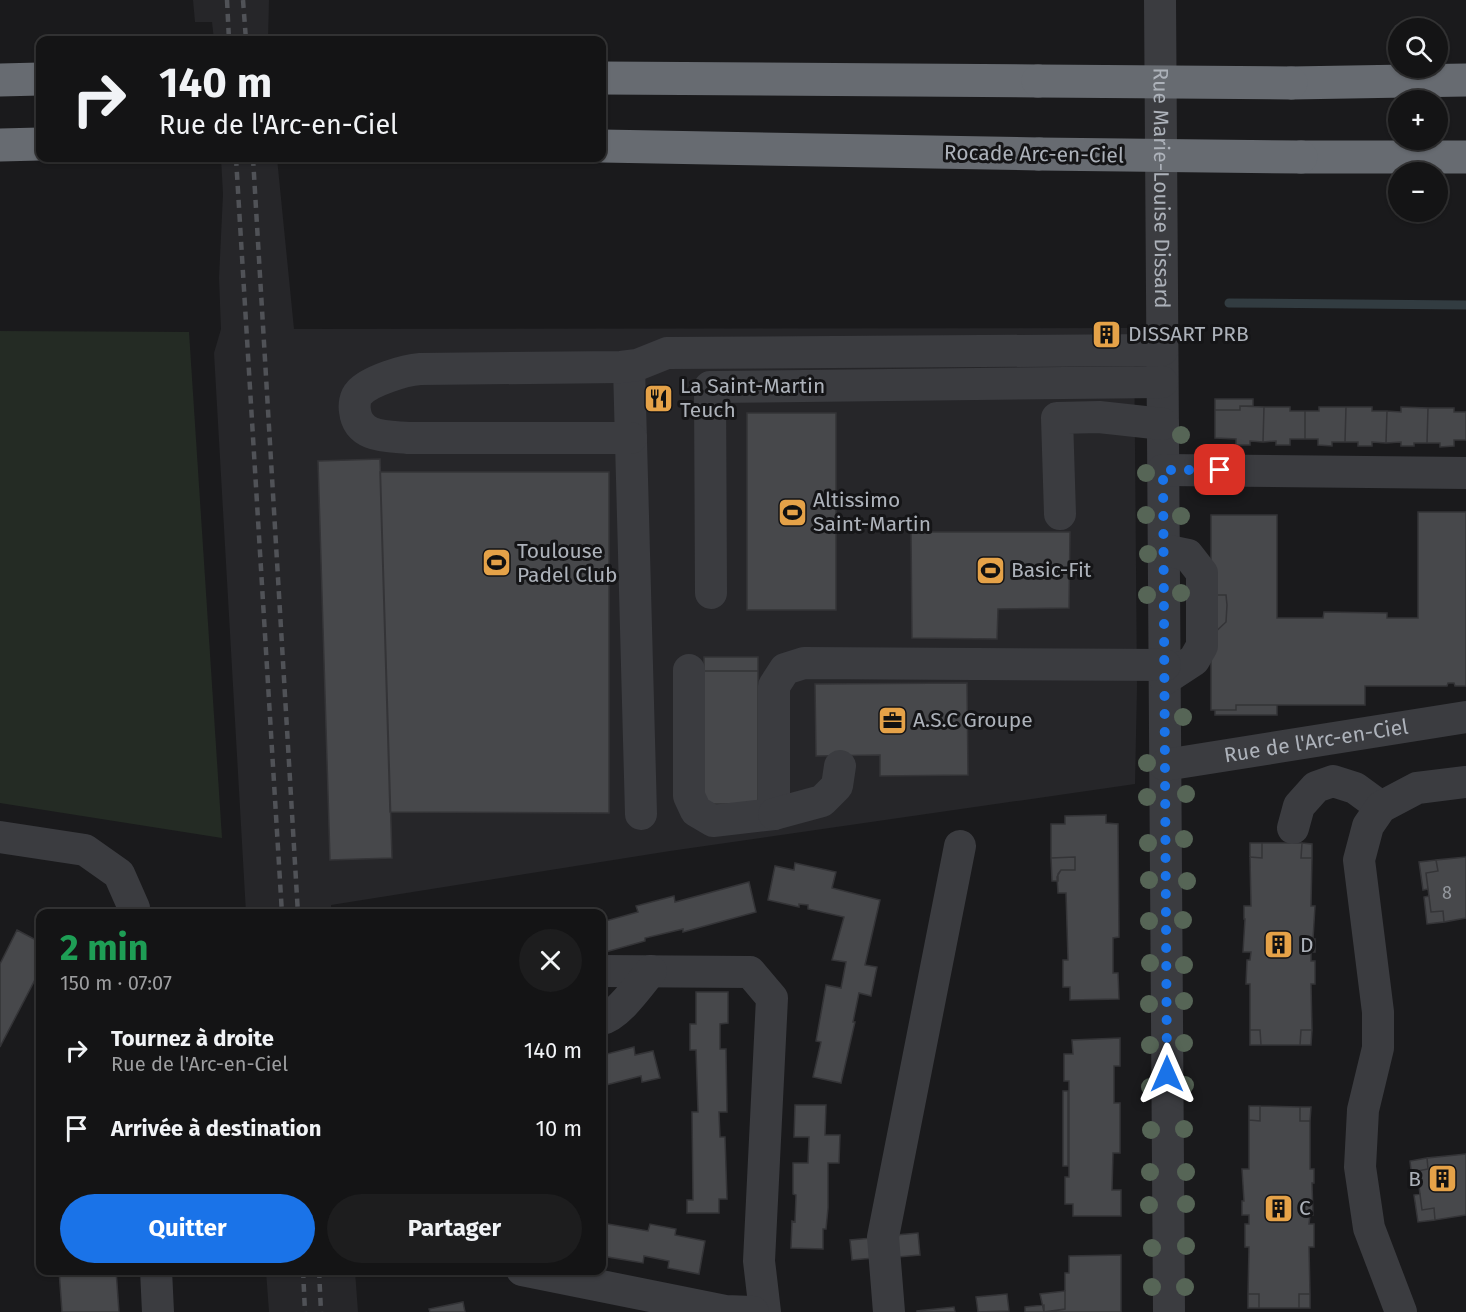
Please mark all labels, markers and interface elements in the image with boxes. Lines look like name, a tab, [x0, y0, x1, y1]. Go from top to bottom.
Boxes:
map controls	[1388, 18, 1448, 222]
button: search	[1388, 18, 1448, 78]
text: 140 m	[159, 58, 272, 108]
icon: right	[60, 60, 138, 138]
street label: Rue Marie-Louise Dissard	[1147, 67, 1175, 309]
button: +	[1388, 90, 1448, 150]
text: Rue de l'Arc-en-Ciel	[159, 109, 398, 141]
street label: Rocade Arc-en-Ciel	[944, 139, 1124, 169]
button: −	[1388, 162, 1448, 222]
building icon: DISSART PRB	[1091, 318, 1123, 350]
place label: DISSART PRB	[1128, 321, 1249, 347]
place label: La Saint-Martin Teuch	[680, 373, 825, 423]
restaurant icon: La Saint-Martin Teuch	[643, 382, 675, 414]
pin	[1194, 444, 1245, 495]
icon: arrive	[1203, 453, 1236, 486]
place label: Altissimo Saint-Martin	[813, 487, 931, 537]
sports icon: Altissimo Saint-Martin	[776, 496, 808, 528]
place label: Toulouse Padel Club	[517, 538, 618, 588]
sports icon: Toulouse Padel Club	[480, 547, 512, 579]
sports icon: Basic-Fit	[974, 554, 1006, 586]
place label: Basic-Fit	[1011, 557, 1092, 583]
office icon: A.S.C Groupe	[876, 704, 908, 736]
place label: A.S.C Groupe	[913, 707, 1033, 733]
street label: Rue de l'Arc-en-Ciel	[1222, 713, 1410, 768]
house number: 8	[1442, 882, 1452, 904]
text: 2 min	[60, 926, 149, 970]
button: close	[519, 929, 582, 992]
building icon: D	[1263, 929, 1295, 961]
place label: D	[1300, 932, 1314, 958]
text: 150 m · 07:07	[60, 971, 172, 995]
text: Tournez à droite	[111, 1025, 274, 1052]
icon: right	[60, 1034, 93, 1067]
text: 140 m	[524, 1037, 582, 1064]
position arrow	[1135, 1042, 1199, 1106]
text: Rue de l'Arc-en-Ciel	[111, 1052, 288, 1076]
icon: arrive	[60, 1112, 93, 1145]
text: Arrivée à destination	[111, 1115, 321, 1142]
text: 10 m	[536, 1115, 582, 1142]
building icon: B	[1426, 1163, 1458, 1195]
place label: B	[1408, 1166, 1421, 1192]
building icon: C	[1262, 1192, 1294, 1224]
button: Quitter	[60, 1194, 315, 1263]
button: Partager	[327, 1194, 582, 1263]
place label: C	[1299, 1195, 1311, 1221]

